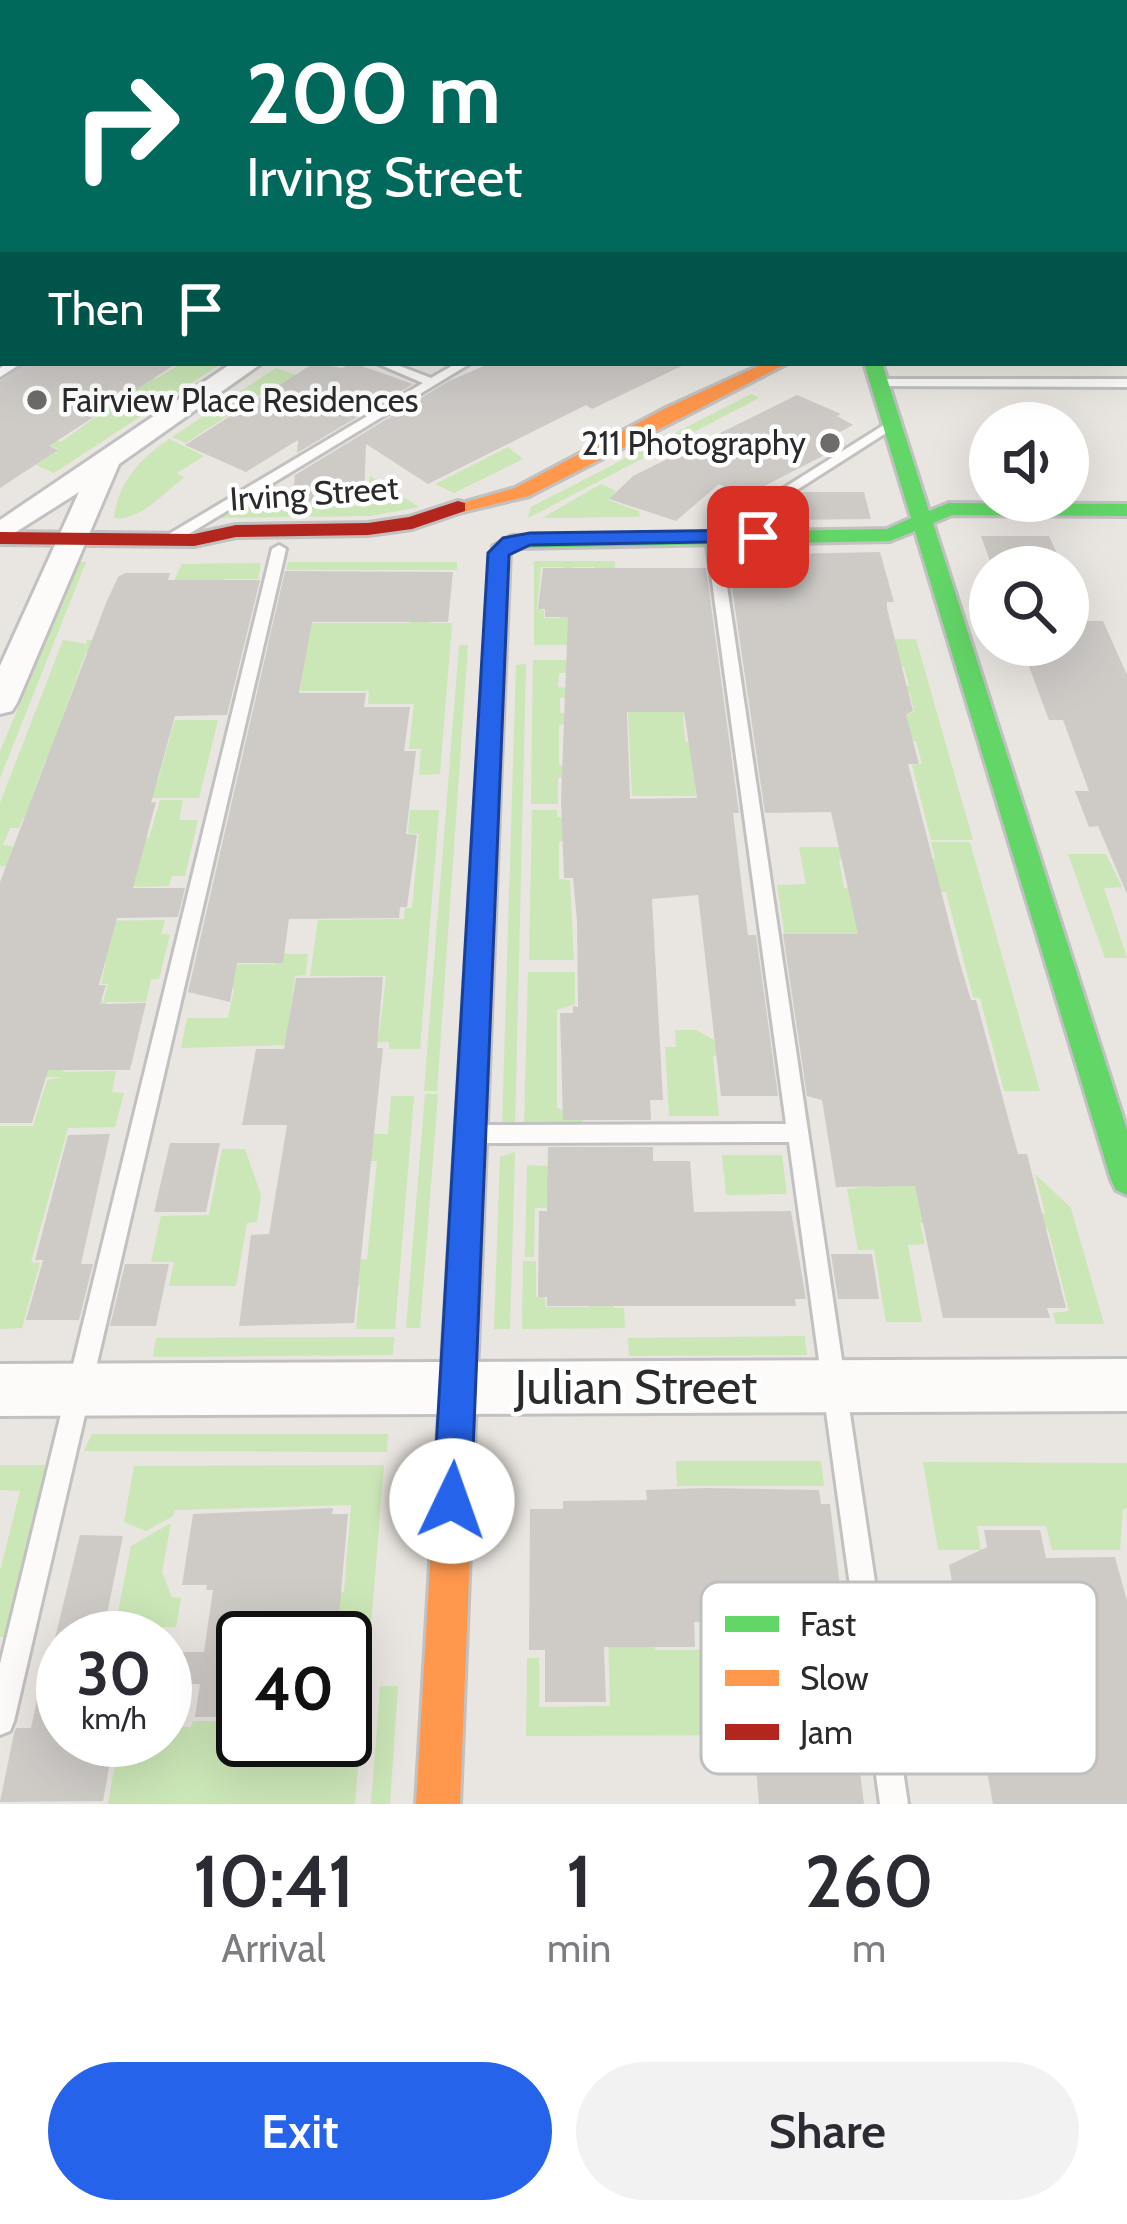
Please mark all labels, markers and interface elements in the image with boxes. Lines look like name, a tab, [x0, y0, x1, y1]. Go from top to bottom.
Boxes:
text: 200 m	[246, 42, 501, 144]
icon: right	[48, 48, 204, 204]
text: Irving Street	[246, 144, 522, 210]
icon: arrive	[168, 276, 234, 342]
text: Then	[48, 282, 144, 336]
place label: Fairview Place Residences	[61, 380, 418, 420]
marker: Fairview Place Residences	[24, 387, 50, 413]
map controls	[969, 402, 1089, 666]
button: sound	[969, 402, 1089, 522]
place label: 211 Photography	[581, 423, 806, 463]
marker: 211 Photography	[817, 430, 843, 456]
street label: Irving Street	[228, 467, 400, 519]
pin	[707, 486, 809, 588]
icon: arrive	[725, 504, 791, 570]
button: search	[969, 546, 1089, 666]
street label: Julian Street	[514, 1358, 757, 1416]
position arrow	[389, 1438, 515, 1564]
legend	[701, 1582, 1097, 1774]
text: Fast	[800, 1604, 856, 1644]
speed limit sign: 40	[216, 1611, 372, 1767]
text: 30	[77, 1637, 151, 1710]
text: Slow	[800, 1658, 869, 1698]
text: km/h	[81, 1700, 147, 1737]
text: Jam	[799, 1712, 853, 1752]
text: 10:41	[193, 1838, 354, 1925]
text: 1	[566, 1838, 592, 1925]
text: 260	[805, 1838, 934, 1925]
text: Arrival	[222, 1924, 325, 1972]
text: min	[547, 1924, 611, 1972]
text: m	[852, 1924, 886, 1972]
button: Exit	[48, 2062, 552, 2200]
button: Share	[576, 2062, 1079, 2200]

